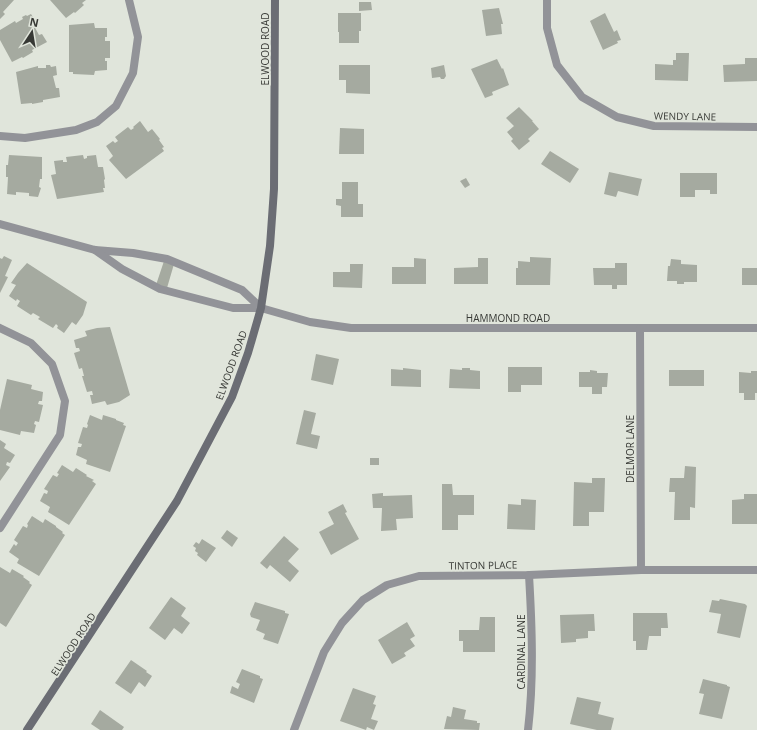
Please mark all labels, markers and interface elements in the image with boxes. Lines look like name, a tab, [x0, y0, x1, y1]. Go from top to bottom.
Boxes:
north arrow	[12, 12, 52, 52]
text: N	[28, 13, 40, 30]
street label: ELWOOD ROAD	[258, 13, 272, 85]
street label: WENDY LANE	[654, 108, 716, 124]
street label: HAMMOND ROAD	[466, 311, 550, 325]
street label: ELWOOD ROAD	[212, 328, 250, 402]
street label: DELMOR LANE	[623, 415, 637, 483]
street label: TINTON PLACE	[449, 557, 517, 573]
street label: ELWOOD ROAD	[47, 610, 99, 678]
street label: CARDINAL LANE	[514, 614, 528, 690]

